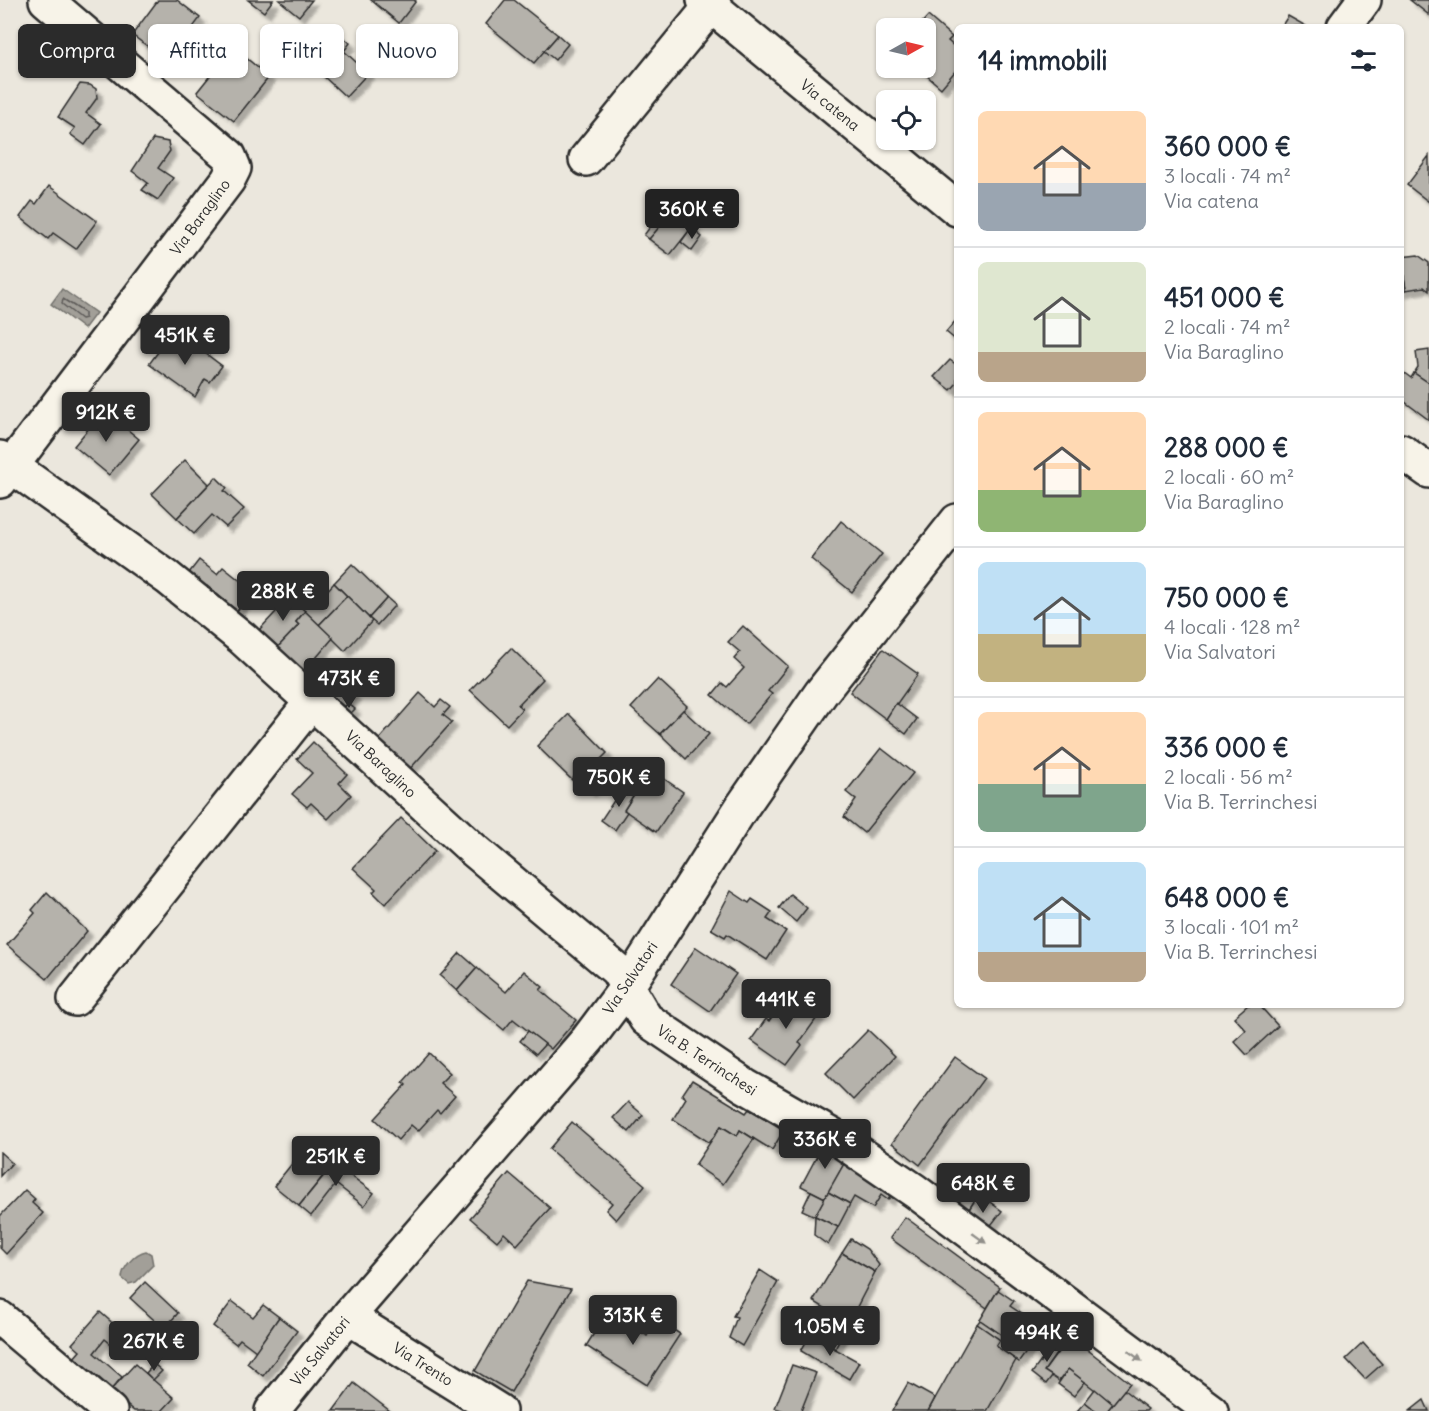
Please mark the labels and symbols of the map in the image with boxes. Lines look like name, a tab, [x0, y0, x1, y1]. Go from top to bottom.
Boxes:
north arrow	[876, 18, 936, 78]
street label: Via catena	[796, 75, 864, 135]
street label: Via Baraglino	[166, 175, 234, 259]
pin: 360K €	[643, 189, 741, 240]
pin: 451K €	[136, 315, 234, 366]
pin: 912K €	[57, 392, 155, 443]
pin: 288K €	[234, 571, 332, 622]
pin: 473K €	[300, 658, 398, 709]
street label: Via Baraglino	[342, 726, 420, 802]
pin: 750K €	[570, 757, 668, 808]
street label: Via Salvatori	[599, 938, 661, 1018]
pin: 441K €	[737, 979, 835, 1030]
street label: Via B. Terrinchesi	[654, 1021, 760, 1099]
pin: 336K €	[776, 1119, 874, 1170]
pin: 251K €	[287, 1136, 385, 1187]
pin: 648K €	[934, 1163, 1032, 1214]
one-way arrow	[972, 1232, 987, 1244]
pin: 313K €	[584, 1295, 682, 1346]
pin: 1.05M €	[775, 1306, 885, 1357]
street label: Via Salvatori	[286, 1312, 354, 1390]
pin: 494K €	[998, 1312, 1096, 1363]
pin: 267K €	[105, 1321, 203, 1372]
street label: Via Trento	[389, 1338, 457, 1390]
one-way arrow	[1128, 1349, 1143, 1361]

